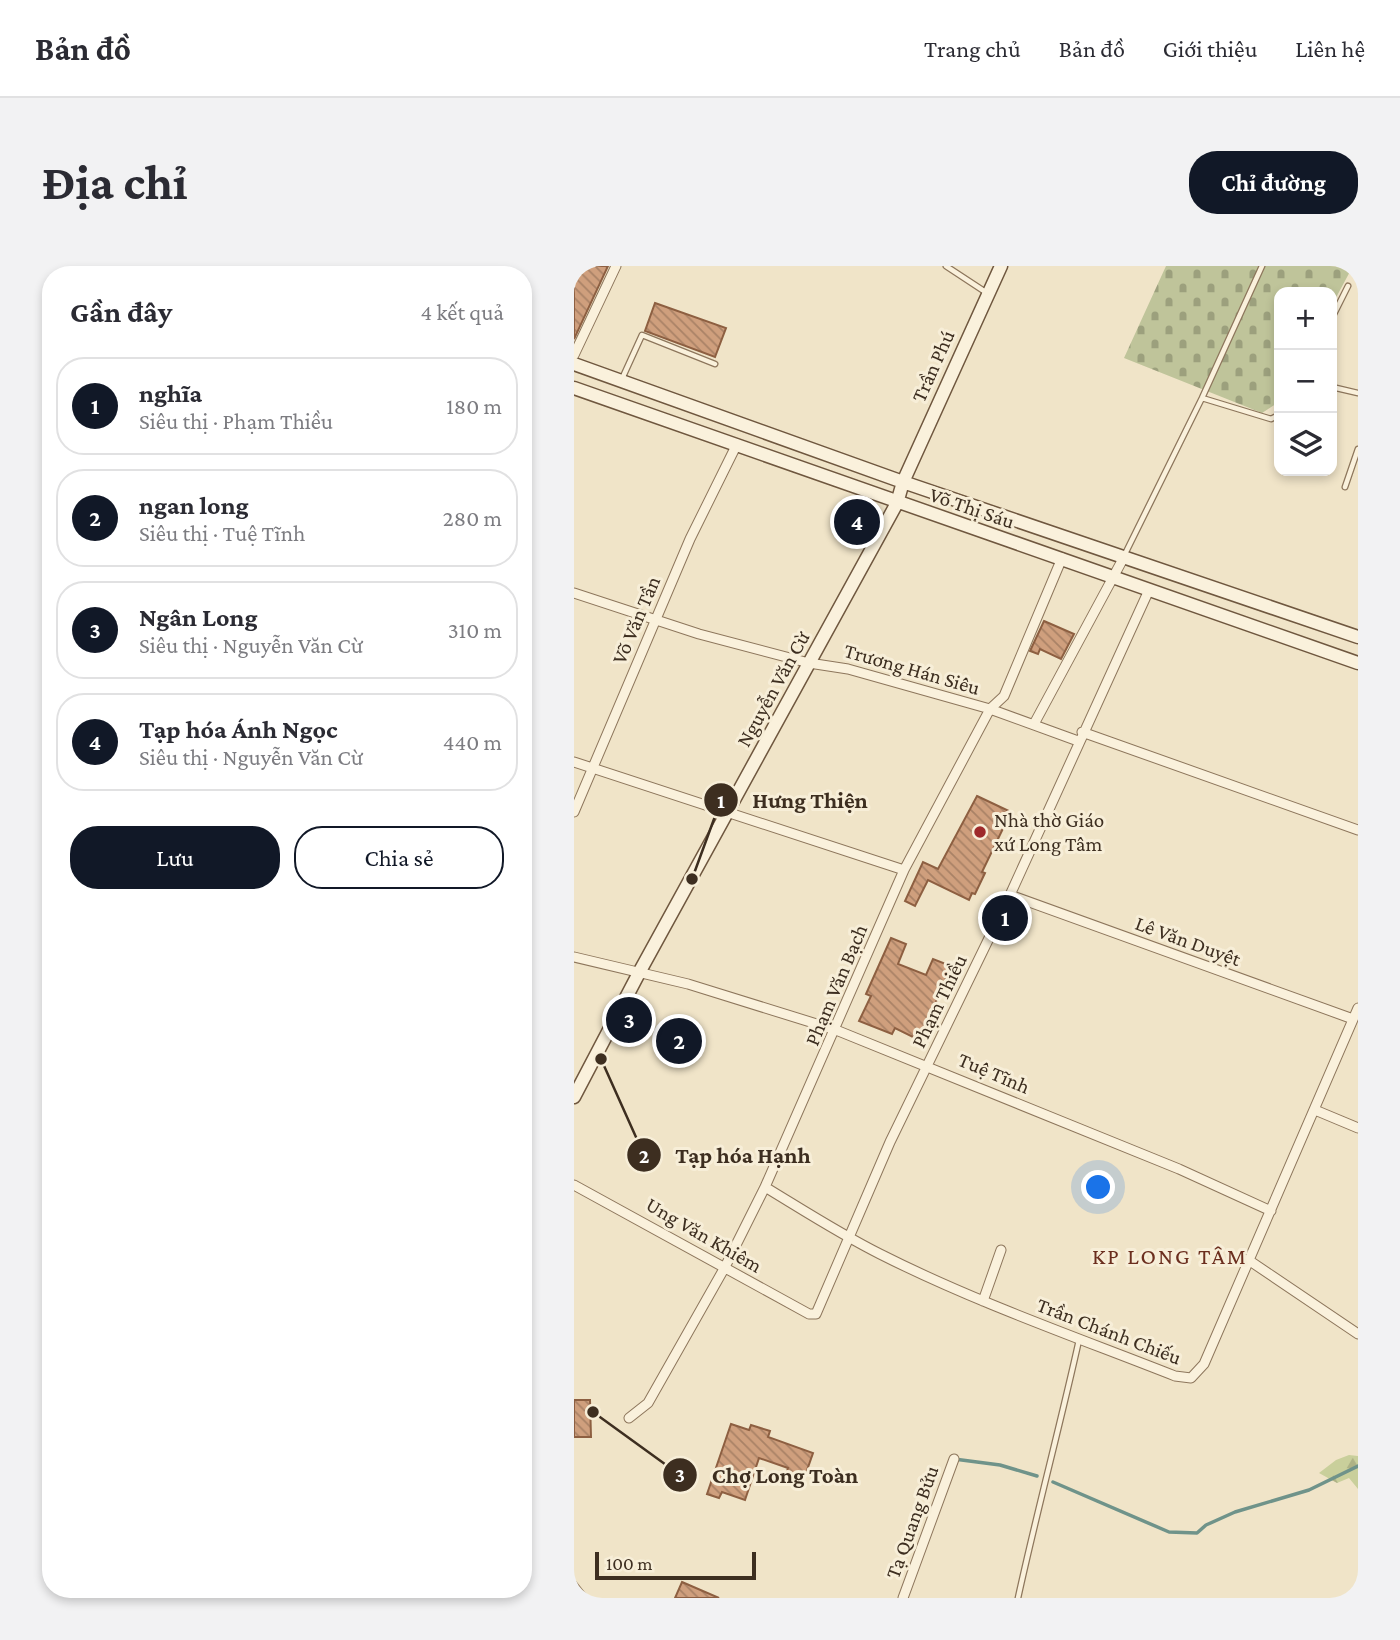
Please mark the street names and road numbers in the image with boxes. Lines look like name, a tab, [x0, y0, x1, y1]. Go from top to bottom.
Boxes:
street label: Trần Phú	[907, 326, 959, 406]
street label: Võ Thị Sáu	[926, 482, 1018, 534]
street label: Võ Văn Tần	[607, 572, 665, 668]
street label: Nguyễn Văn Cừ	[731, 626, 815, 751]
street label: Trương Hán Siêu	[841, 638, 983, 700]
street label: Lê Văn Duyệt	[1132, 911, 1245, 972]
street label: Phạm Văn Bạch	[800, 921, 872, 1049]
street label: Phạm Thiều	[906, 950, 972, 1052]
street label: Tuệ Tĩnh	[955, 1047, 1033, 1099]
street label: Ung Văn Khiêm	[642, 1192, 766, 1278]
street label: Trần Chánh Chiếu	[1033, 1292, 1185, 1370]
street label: Tạ Quang Bửu	[880, 1462, 944, 1582]

